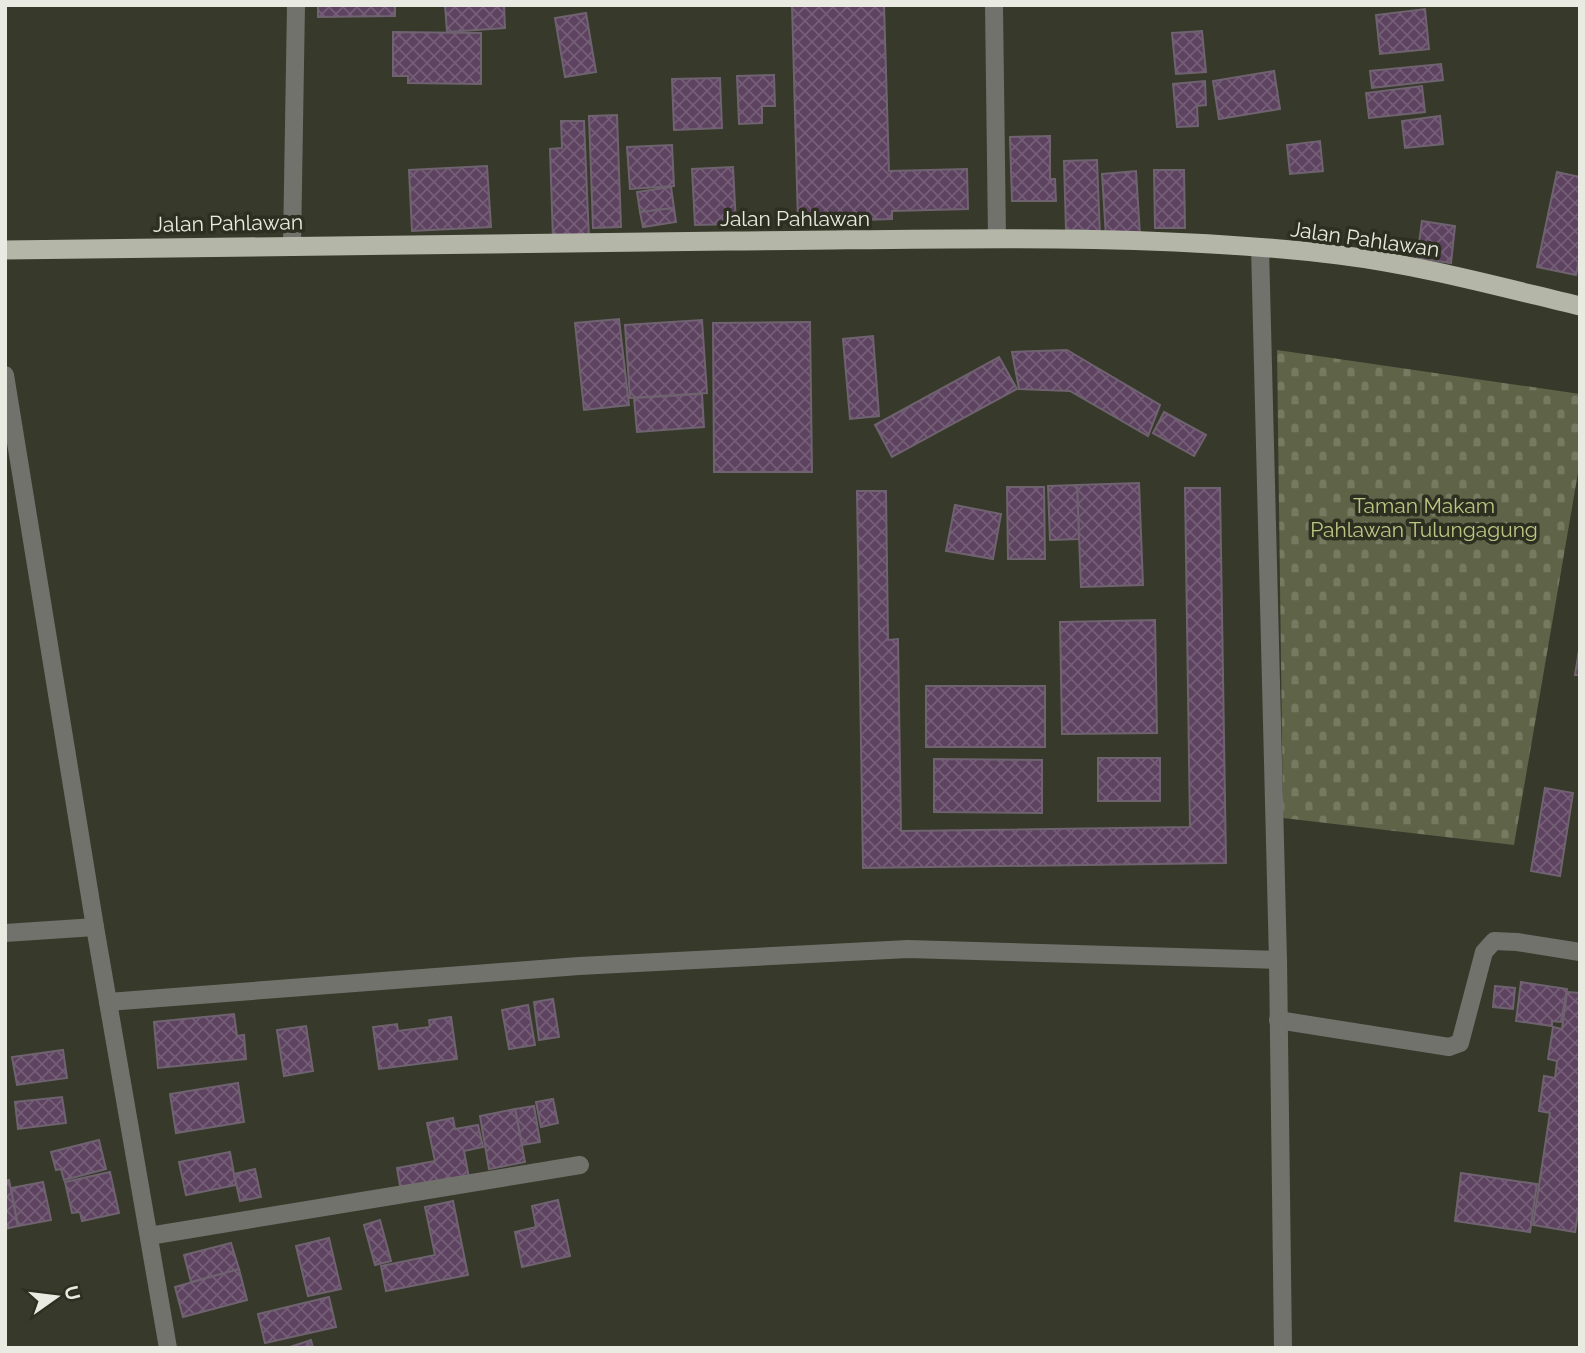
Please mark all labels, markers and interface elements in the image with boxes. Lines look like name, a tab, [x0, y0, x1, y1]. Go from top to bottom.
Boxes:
street label: Jalan Pahlawan	[720, 206, 870, 231]
street label: Jalan Pahlawan	[153, 209, 303, 237]
street label: Jalan Pahlawan	[1289, 216, 1441, 262]
park label: Taman Makam Pahlawan Tulungagung	[1310, 493, 1538, 542]
north arrow	[21, 1262, 91, 1332]
text: U	[60, 1283, 85, 1302]

